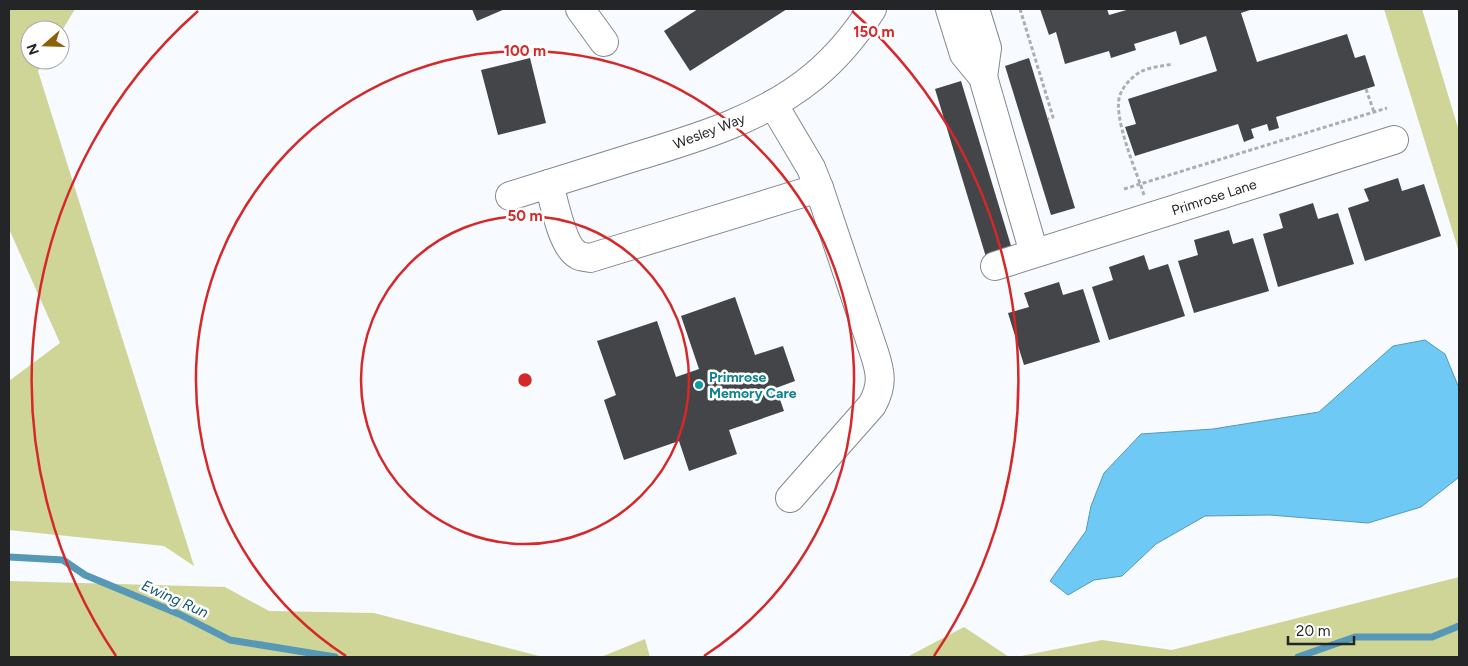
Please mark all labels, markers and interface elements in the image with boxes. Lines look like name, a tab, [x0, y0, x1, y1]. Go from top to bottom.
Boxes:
north arrow	[20, 20, 70, 70]
text: 150 m	[853, 23, 895, 41]
text: N	[23, 41, 43, 57]
text: 100 m	[504, 42, 546, 60]
street label: Wesley Way	[671, 110, 748, 153]
street label: Primrose Lane	[1170, 176, 1259, 219]
text: 50 m	[507, 207, 543, 225]
place label: Primrose Memory Care	[709, 369, 797, 402]
centre of rings	[516, 371, 534, 389]
marker: Primrose Memory Care	[693, 379, 705, 391]
water label: Ewing Run	[139, 576, 211, 622]
scale bar	[1288, 614, 1354, 646]
text: 20 m	[1296, 622, 1330, 640]

